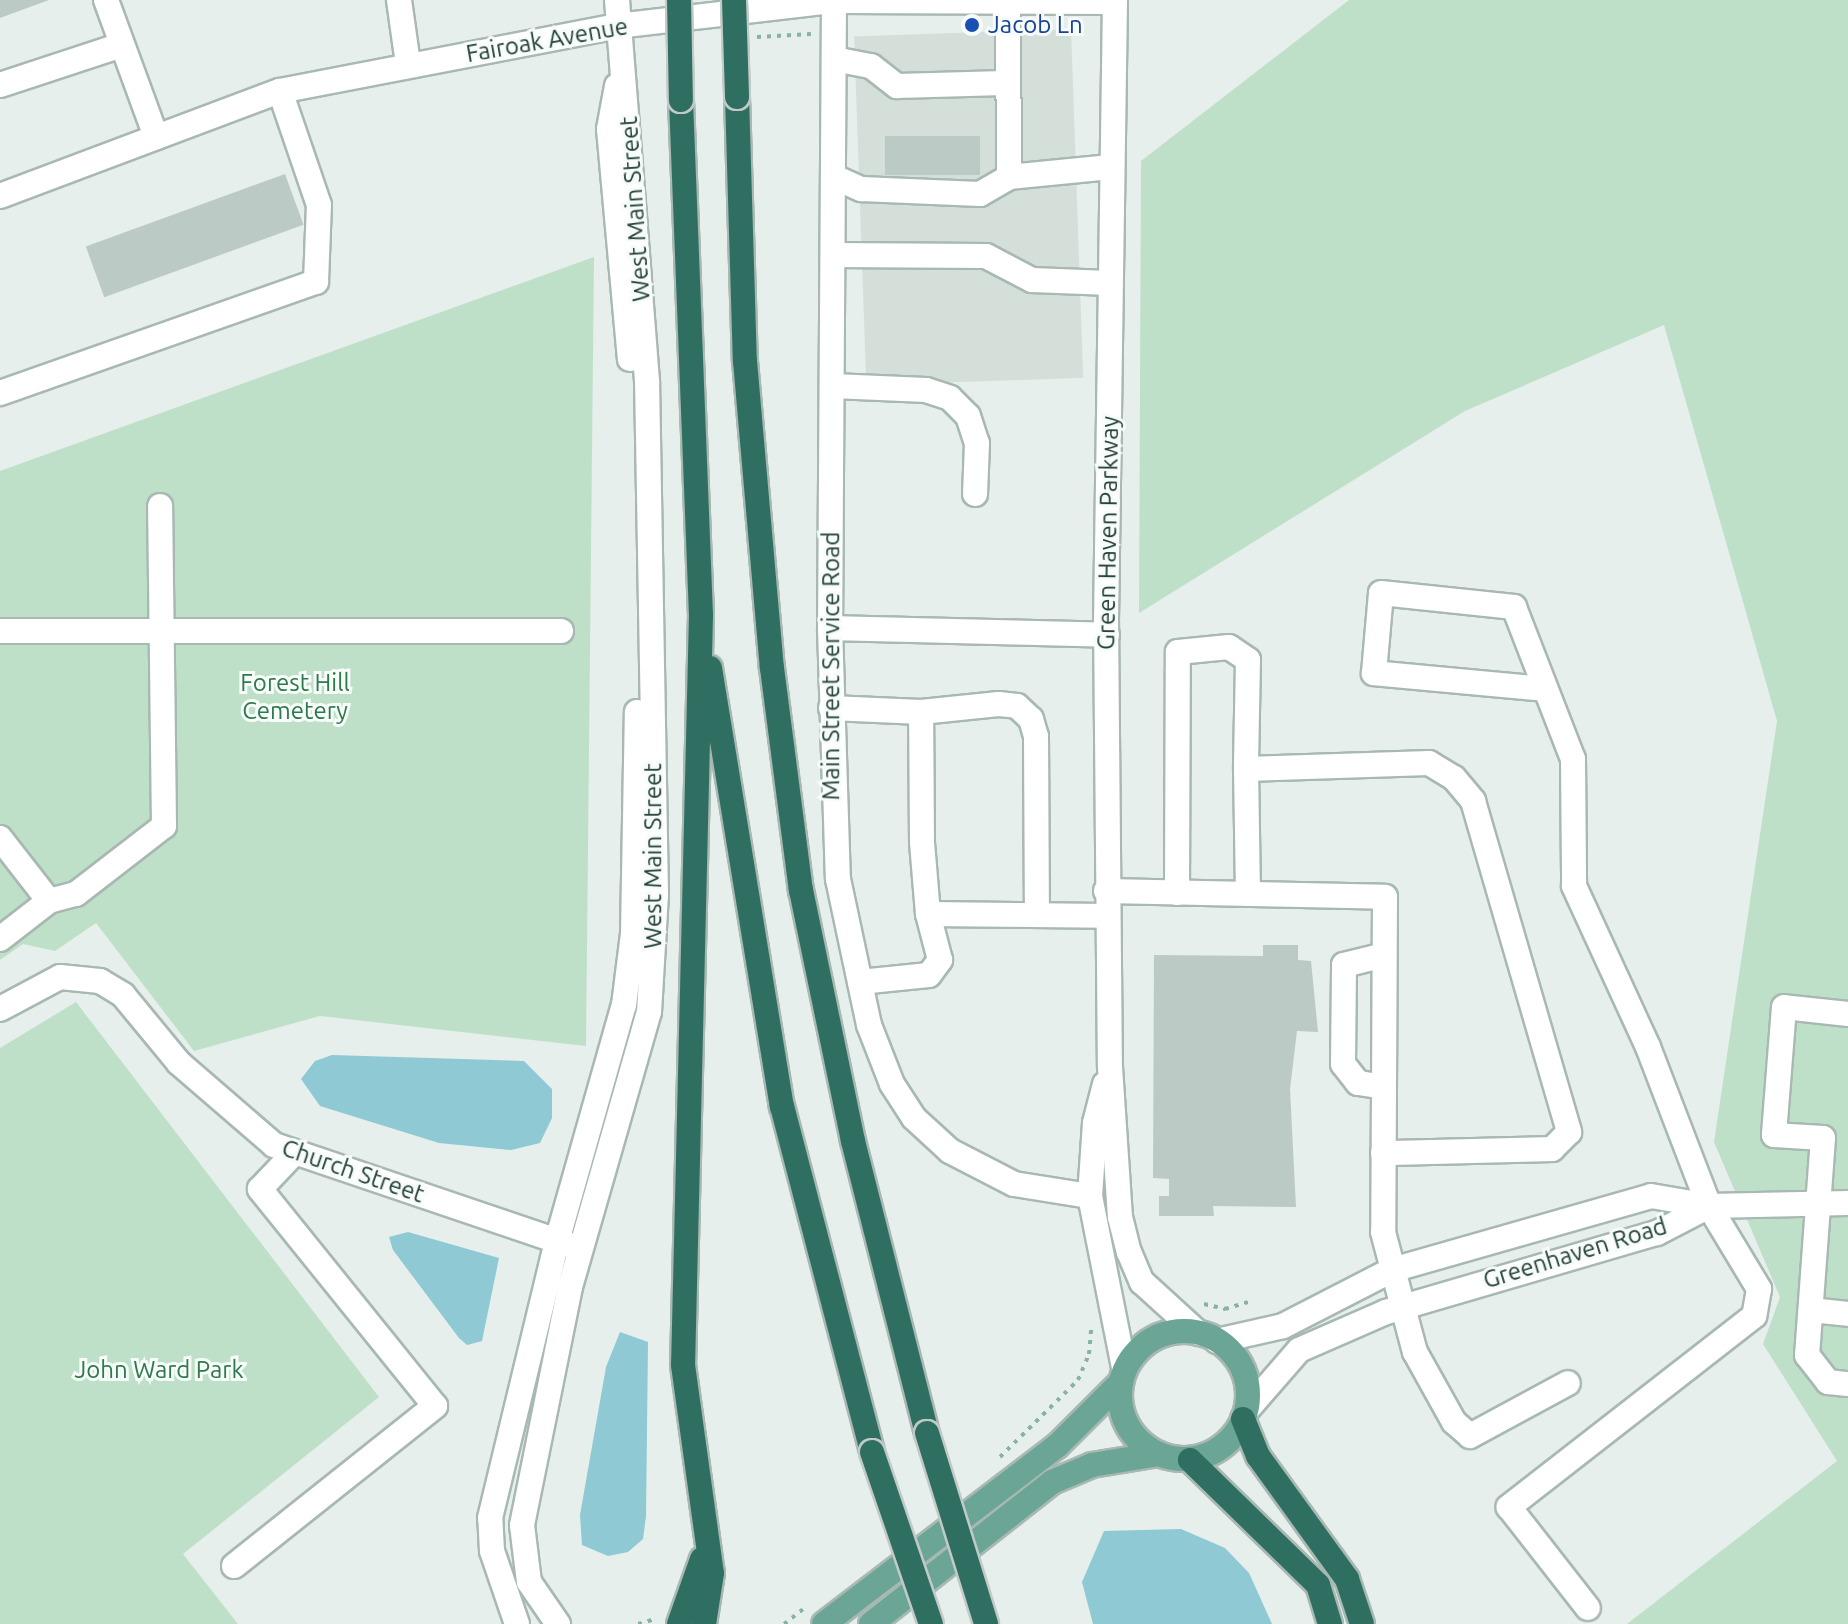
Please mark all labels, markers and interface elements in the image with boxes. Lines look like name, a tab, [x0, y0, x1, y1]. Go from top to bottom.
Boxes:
place label: Jacob Ln	[988, 11, 1083, 39]
street label: Fairoak Avenue	[464, 12, 630, 68]
marker: Jacob Ln	[963, 16, 981, 34]
street label: West Main Street	[614, 115, 656, 303]
street label: Green Haven Parkway	[1092, 416, 1124, 650]
street label: Main Street Service Road	[817, 532, 845, 800]
park label: Forest Hill Cemetery	[240, 669, 350, 725]
street label: West Main Street	[639, 763, 667, 949]
street label: Church Street	[278, 1133, 428, 1209]
street label: Greenhaven Road	[1480, 1211, 1670, 1295]
park label: John Ward Park	[74, 1356, 244, 1384]

